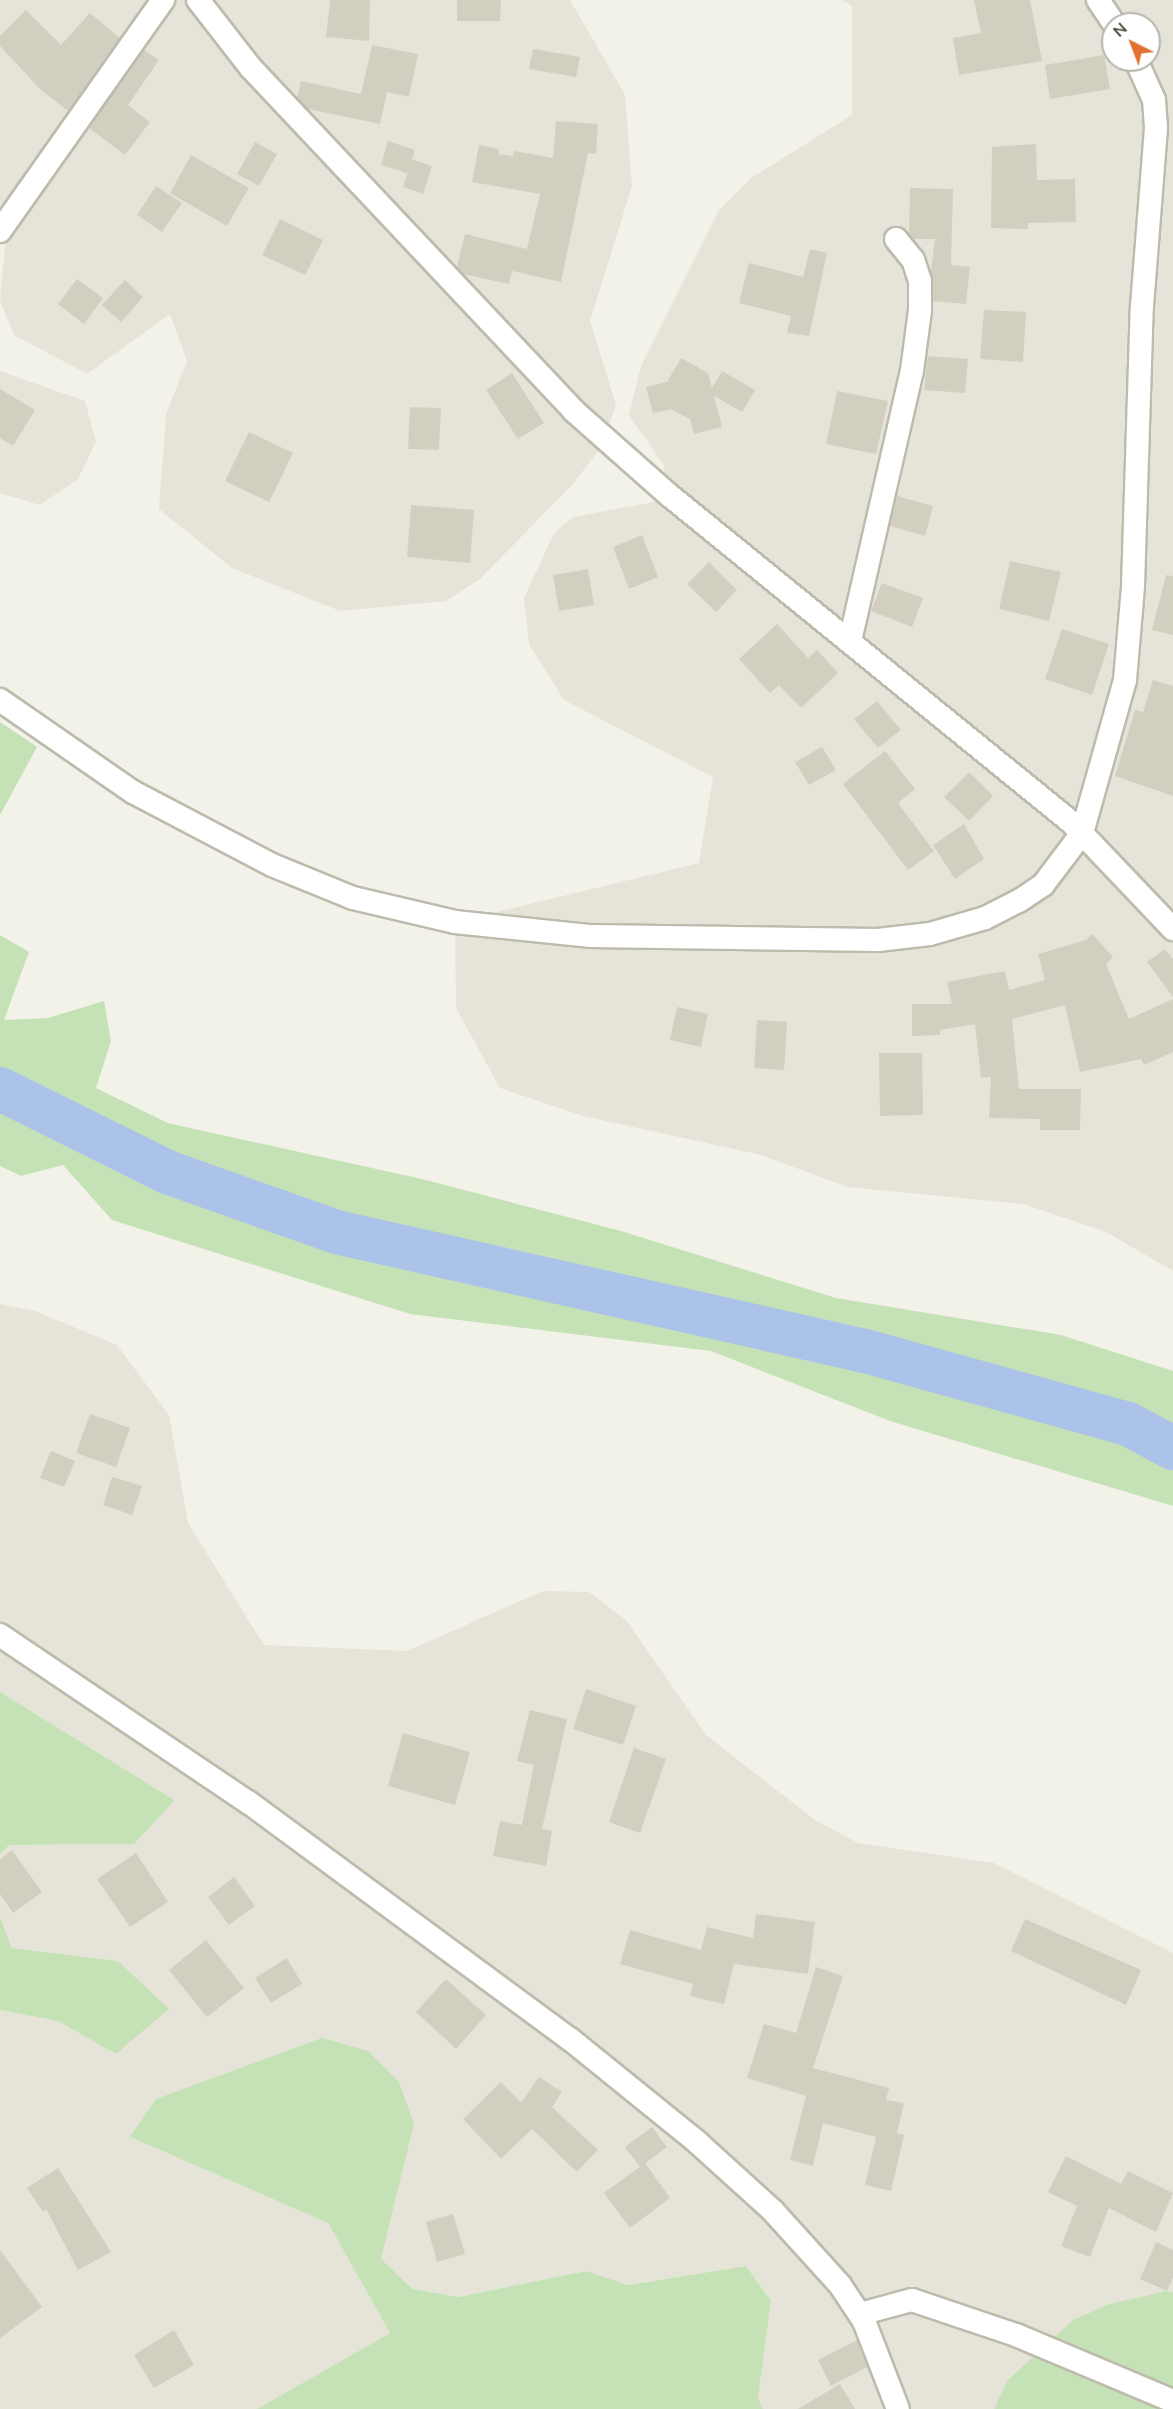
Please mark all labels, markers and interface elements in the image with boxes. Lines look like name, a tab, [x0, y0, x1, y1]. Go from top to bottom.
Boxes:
north arrow	[1101, 12, 1161, 72]
text: N	[1108, 18, 1132, 42]

